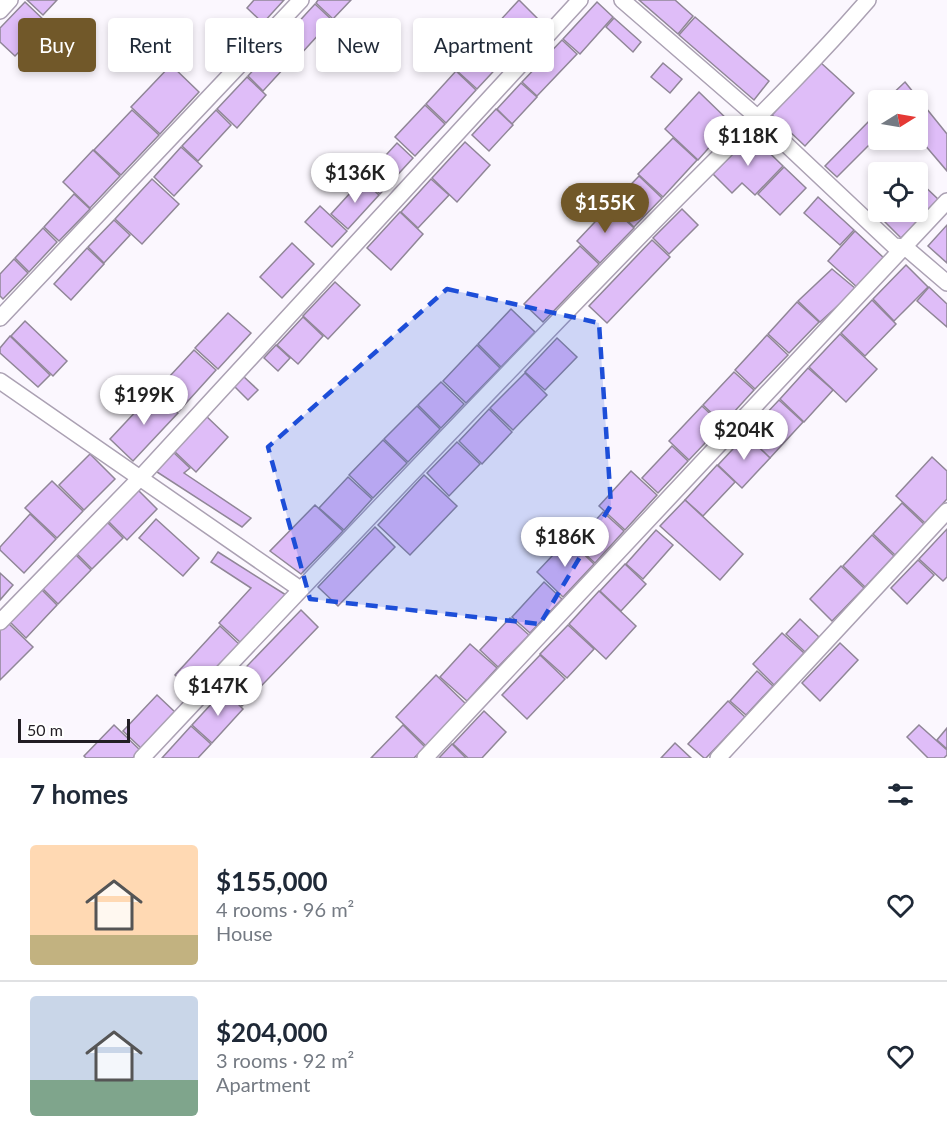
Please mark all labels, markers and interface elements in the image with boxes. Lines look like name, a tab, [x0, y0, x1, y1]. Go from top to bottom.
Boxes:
chip: Buy	[18, 18, 96, 72]
chip: Rent	[108, 18, 193, 72]
chip: Filters	[205, 18, 304, 72]
chip: New	[316, 18, 401, 72]
chip: Apartment	[413, 18, 554, 72]
north arrow	[868, 90, 928, 150]
map controls	[868, 90, 928, 222]
pin: $118K	[706, 116, 790, 167]
text: $118K	[718, 123, 778, 147]
pin: $136K	[313, 153, 397, 204]
text: $136K	[325, 160, 385, 184]
button: locate	[868, 162, 928, 222]
pin: $155K	[563, 183, 647, 234]
text: $155K	[575, 190, 635, 214]
pin: $199K	[102, 375, 186, 426]
text: $199K	[114, 382, 174, 406]
pin: $204K	[702, 410, 786, 461]
text: $204K	[714, 417, 774, 441]
pin: $186K	[523, 517, 607, 568]
text: $186K	[535, 524, 595, 548]
pin: $147K	[176, 666, 260, 717]
text: $147K	[188, 673, 248, 697]
scale bar	[18, 716, 130, 744]
text: 50 m	[27, 720, 63, 739]
text: 7 homes	[30, 778, 128, 810]
icon: filters	[884, 778, 917, 811]
text: $155,000	[216, 865, 328, 897]
icon: home	[78, 869, 150, 941]
icon: heart	[884, 889, 917, 922]
text: 4 rooms · 96 m²	[216, 897, 354, 921]
text: House	[216, 921, 273, 945]
text: $204,000	[216, 1016, 328, 1048]
icon: home	[78, 1020, 150, 1092]
icon: heart	[884, 1040, 917, 1073]
text: 3 rooms · 92 m²	[216, 1048, 354, 1072]
text: Apartment	[216, 1072, 310, 1096]

